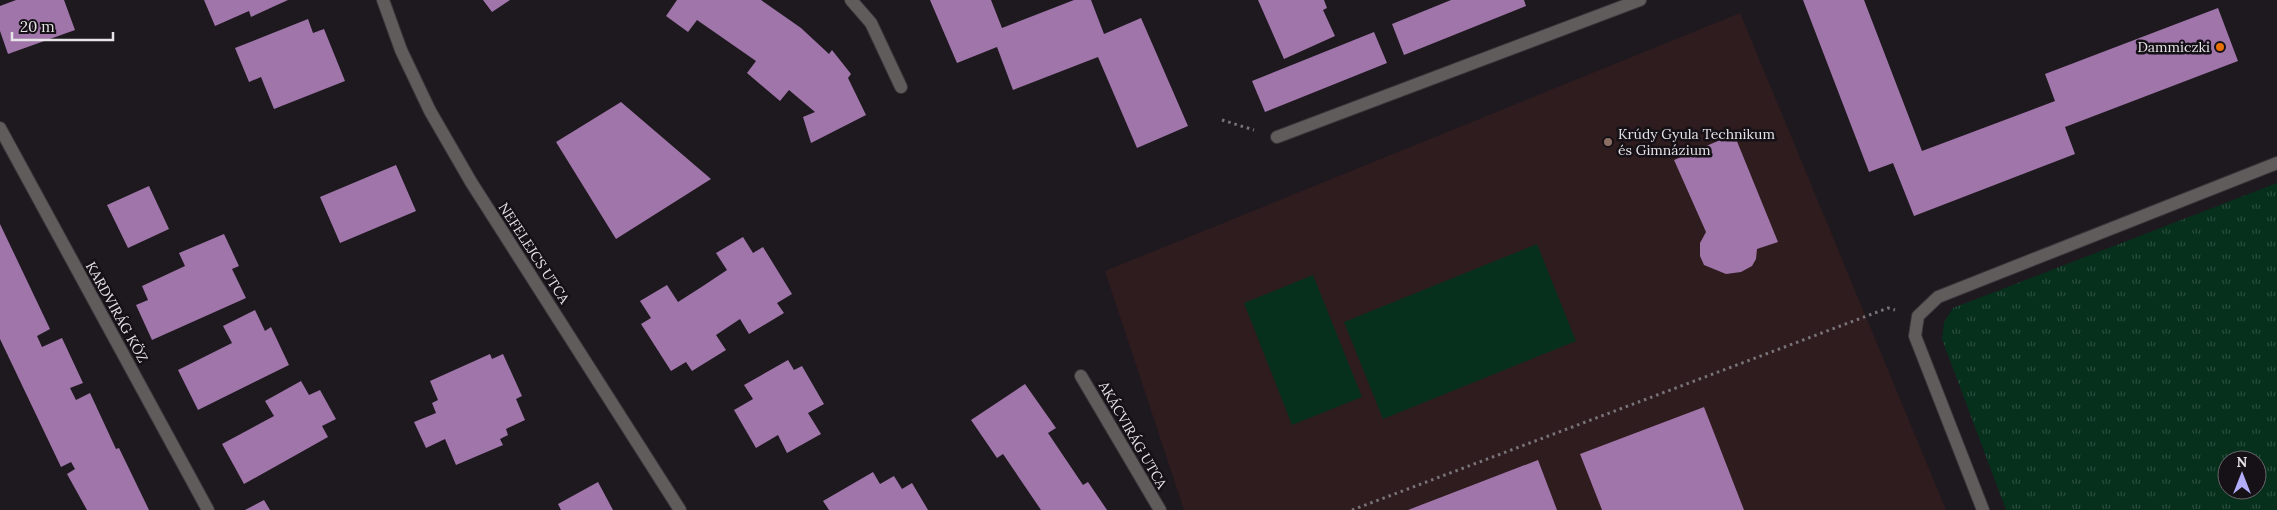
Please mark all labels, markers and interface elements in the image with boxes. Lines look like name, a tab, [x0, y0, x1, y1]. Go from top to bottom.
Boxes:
scale bar	[12, 10, 114, 42]
text: 20 m	[20, 17, 55, 36]
place label: Dammiczki	[2137, 38, 2210, 56]
marker: Dammiczki	[2214, 41, 2226, 53]
place label: Krúdy Gyula Technikum és Gimnázium	[1618, 125, 1775, 159]
marker: Krúdy Gyula Technikum és Gimnázium	[1602, 136, 1614, 148]
street label: NEFELEJCS UTCA	[495, 199, 574, 307]
street label: KARDVIRÁG KÖZ	[82, 258, 152, 366]
street label: AKÁCVIRÁG UTCA	[1094, 377, 1171, 492]
north arrow	[2217, 450, 2267, 500]
text: N	[2237, 453, 2248, 471]

